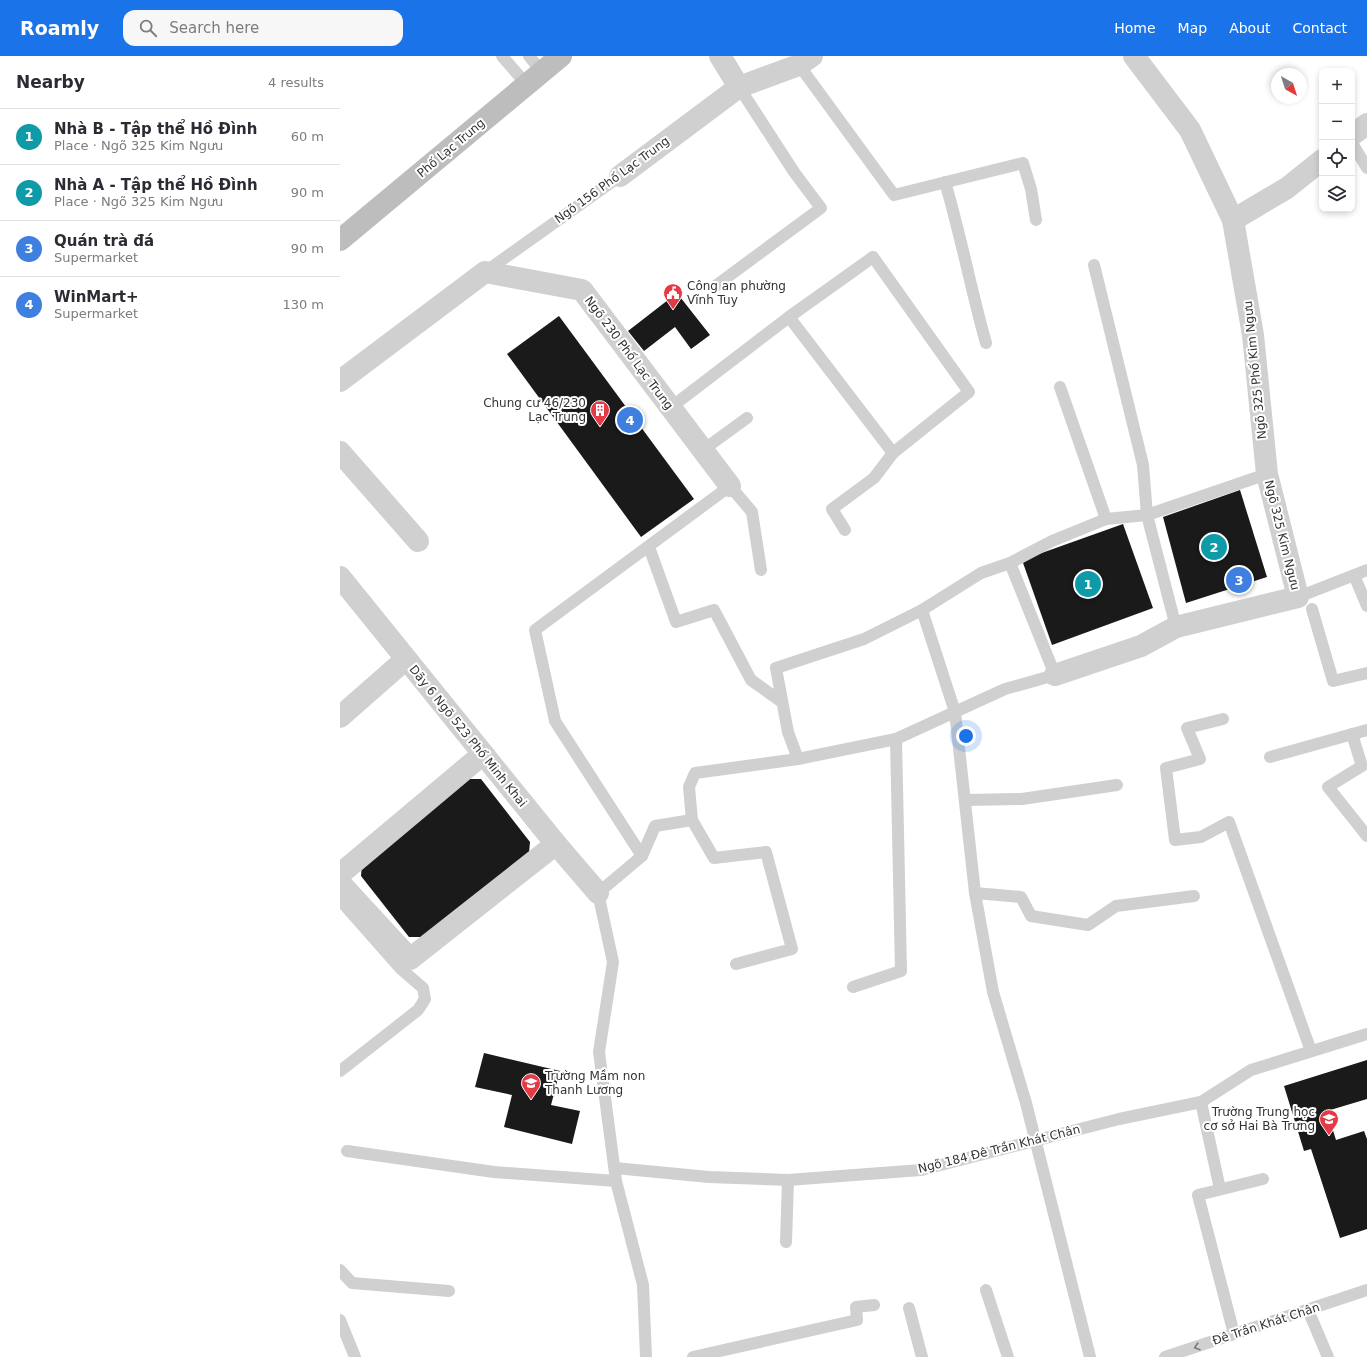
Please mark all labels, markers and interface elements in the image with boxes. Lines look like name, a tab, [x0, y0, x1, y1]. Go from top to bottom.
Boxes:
search box	[123, 10, 403, 46]
text: Roamly	[20, 17, 99, 39]
icon: search	[137, 17, 159, 39]
text: Search here	[169, 19, 259, 37]
text: Home	[1114, 20, 1156, 36]
text: Map	[1178, 20, 1207, 36]
text: About	[1229, 20, 1271, 36]
text: Contact	[1293, 20, 1347, 36]
north arrow	[1271, 68, 1307, 104]
map controls	[1319, 68, 1355, 212]
button: +	[1319, 68, 1355, 104]
text: Nearby	[16, 72, 85, 92]
text: 4 results	[268, 75, 324, 90]
button: −	[1319, 104, 1355, 140]
street label: Phố Lạc Trung	[414, 116, 488, 180]
text: Nhà B - Tập thể Hồ Đình	[54, 120, 257, 138]
text: 1	[24, 129, 34, 144]
text: 60 m	[291, 129, 324, 144]
street label: Ngõ 156 Phố Lạc Trung	[552, 134, 672, 226]
text: Place · Ngõ 325 Kim Ngưu	[54, 138, 223, 153]
button: locate	[1319, 140, 1355, 176]
text: Nhà A - Tập thể Hồ Đình	[54, 176, 258, 194]
button: layers	[1319, 176, 1355, 212]
text: 2	[24, 185, 34, 200]
text: 90 m	[291, 185, 324, 200]
text: Place · Ngõ 325 Kim Ngưu	[54, 194, 223, 209]
text: Quán trà đá	[54, 232, 154, 250]
text: 3	[24, 241, 34, 256]
text: 90 m	[291, 241, 324, 256]
text: Supermarket	[54, 250, 138, 265]
place label: Công an phường Vĩnh Tuy	[687, 279, 786, 307]
public building icon: Công an phường Vĩnh Tuy	[662, 282, 684, 310]
text: WinMart+	[54, 288, 139, 306]
street label: Ngõ 230 Phố Lạc Trung	[582, 294, 676, 412]
text: 4	[24, 297, 34, 312]
text: 130 m	[282, 297, 324, 312]
street label: Ngõ 325 Phố Kim Ngưu	[1241, 300, 1269, 440]
text: Supermarket	[54, 306, 138, 321]
place label: Chung cư 46/230 Lạc Trung	[483, 396, 586, 424]
building icon: Chung cư 46/230 Lạc Trung	[589, 399, 611, 427]
pin: 4	[617, 405, 643, 435]
street label: Ngõ 325 Kim Ngưu	[1262, 478, 1302, 592]
pin: 2	[1201, 532, 1227, 562]
pin: 3	[1226, 565, 1252, 595]
pin: 1	[1075, 569, 1101, 599]
street label: Dãy 6 Ngõ 523 Phố Minh Khai	[406, 662, 530, 810]
your location	[956, 726, 976, 746]
place label: Trường Mầm non Thanh Lương	[544, 1069, 645, 1097]
school or university icon: Trường Mầm non Thanh Lương	[520, 1072, 542, 1100]
place label: Trường Trung học cơ sở Hai Bà Trưng	[1204, 1105, 1315, 1133]
school or university icon: Trường Trung học cơ sở Hai Bà Trưng	[1318, 1108, 1340, 1136]
street label: Ngõ 184 Đê Trần Khát Chân	[917, 1122, 1081, 1176]
street label: Đê Trần Khát Chân	[1211, 1300, 1321, 1348]
one-way arrow	[1194, 1342, 1201, 1350]

